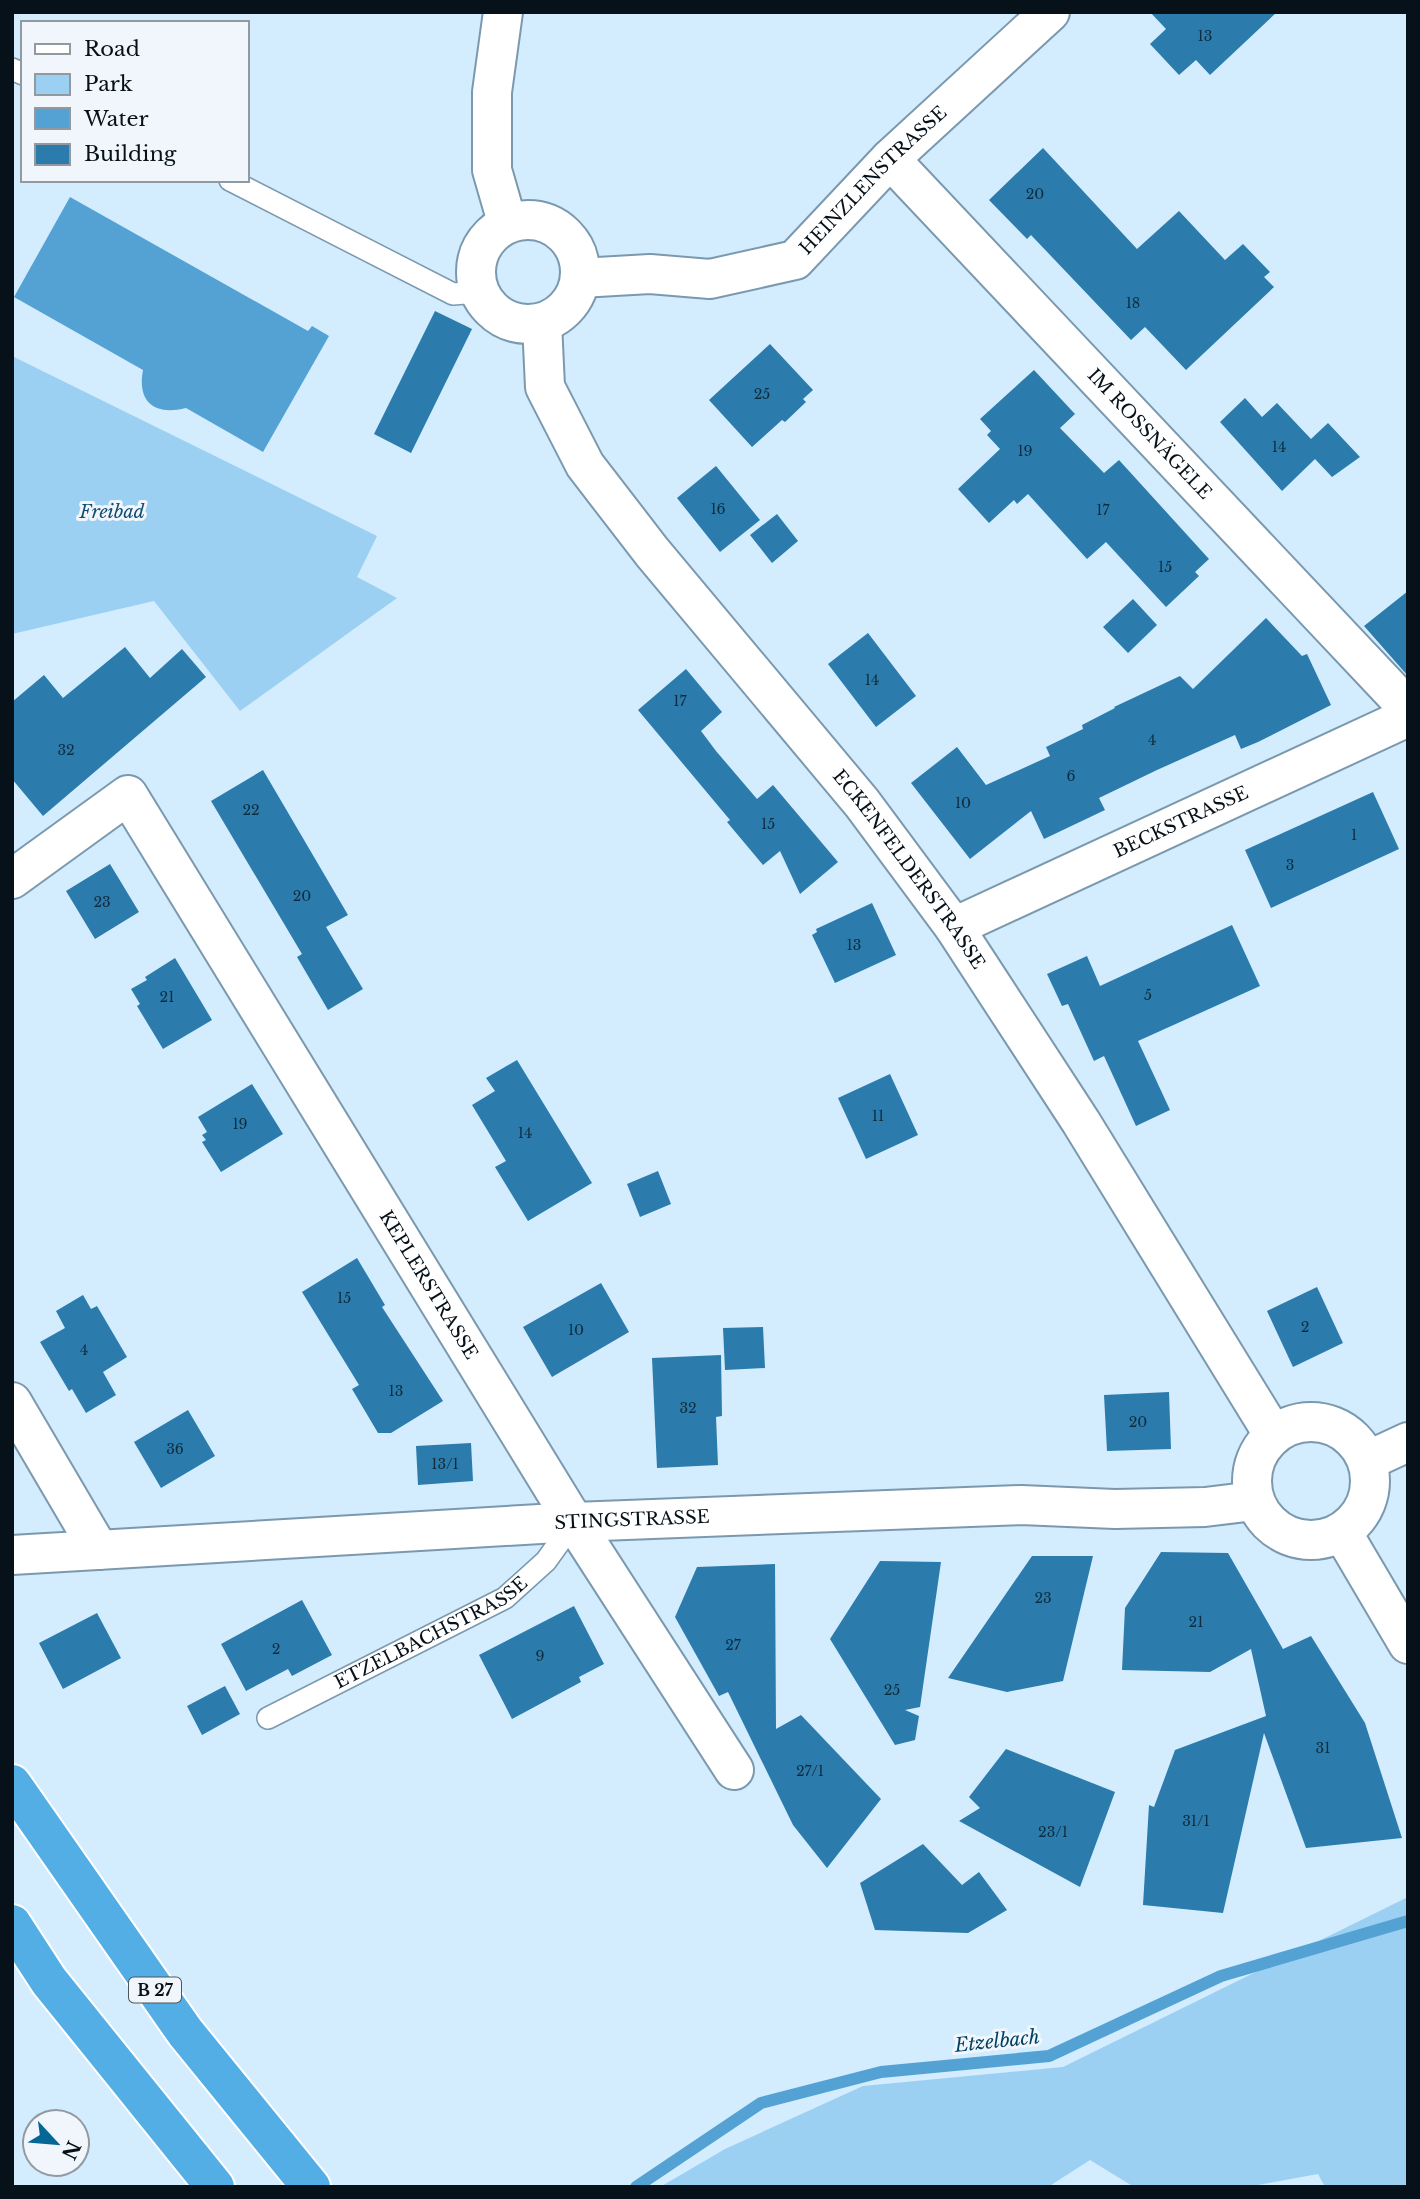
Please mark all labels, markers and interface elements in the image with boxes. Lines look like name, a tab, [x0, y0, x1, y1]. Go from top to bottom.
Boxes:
legend	[21, 21, 248, 182]
house number: 13	[1198, 27, 1212, 45]
text: Road	[84, 36, 140, 62]
text: Park	[84, 71, 133, 97]
street label: HEINZLENSTRASSE	[795, 102, 951, 259]
text: Water	[83, 106, 148, 132]
text: Building	[84, 141, 177, 167]
house number: 20	[1026, 185, 1044, 203]
house number: 18	[1126, 294, 1140, 312]
street label: IM ROSSNÄGELE	[1083, 364, 1216, 504]
house number: 25	[754, 385, 770, 403]
house number: 14	[1272, 438, 1286, 456]
house number: 19	[1017, 442, 1033, 460]
house number: 16	[710, 500, 726, 518]
park label: Freibad	[79, 501, 145, 523]
house number: 17	[1096, 501, 1111, 519]
house number: 15	[1158, 558, 1172, 576]
house number: 14	[865, 671, 879, 689]
house number: 17	[673, 692, 688, 710]
house number: 4	[1148, 731, 1156, 749]
house number: 32	[57, 741, 75, 759]
street label: ECKENFELDERSTRASSE	[828, 765, 989, 973]
house number: 6	[1066, 767, 1076, 785]
street label: BECKSTRASSE	[1110, 781, 1252, 863]
house number: 10	[955, 794, 971, 812]
house number: 22	[242, 801, 260, 819]
house number: 15	[761, 815, 775, 833]
house number: 1	[1351, 826, 1357, 844]
house number: 3	[1286, 856, 1294, 874]
house number: 20	[293, 887, 311, 905]
house number: 23	[93, 893, 111, 911]
house number: 13	[847, 936, 861, 954]
house number: 5	[1144, 986, 1152, 1004]
house number: 21	[160, 988, 174, 1006]
house number: 11	[872, 1107, 884, 1125]
house number: 19	[232, 1115, 248, 1133]
house number: 14	[518, 1124, 532, 1142]
street label: KEPLERSTRASSE	[375, 1207, 482, 1363]
house number: 15	[337, 1289, 351, 1307]
house number: 2	[1301, 1318, 1309, 1336]
house number: 10	[568, 1321, 584, 1339]
house number: 4	[80, 1341, 88, 1359]
house number: 13	[389, 1382, 403, 1400]
house number: 32	[679, 1399, 697, 1417]
house number: 20	[1129, 1413, 1147, 1431]
house number: 36	[166, 1440, 184, 1458]
house number: 13/1	[431, 1455, 459, 1473]
street label: STINGSTRASSE	[554, 1506, 710, 1534]
street label: ETZELBACHSTRASSE	[331, 1572, 532, 1694]
house number: 23	[1034, 1589, 1052, 1607]
house number: 21	[1189, 1613, 1203, 1631]
house number: 27	[725, 1636, 742, 1654]
house number: 2	[272, 1640, 280, 1658]
house number: 9	[535, 1647, 545, 1665]
house number: 25	[884, 1681, 900, 1699]
house number: 31	[1316, 1739, 1330, 1757]
house number: 27/1	[796, 1762, 824, 1780]
house number: 31/1	[1182, 1812, 1210, 1830]
house number: 23/1	[1038, 1823, 1068, 1841]
road number: B 27	[129, 1978, 181, 2002]
water label: Etzelbach	[952, 2025, 1041, 2057]
north arrow	[21, 2108, 91, 2178]
text: N	[57, 2137, 85, 2163]

